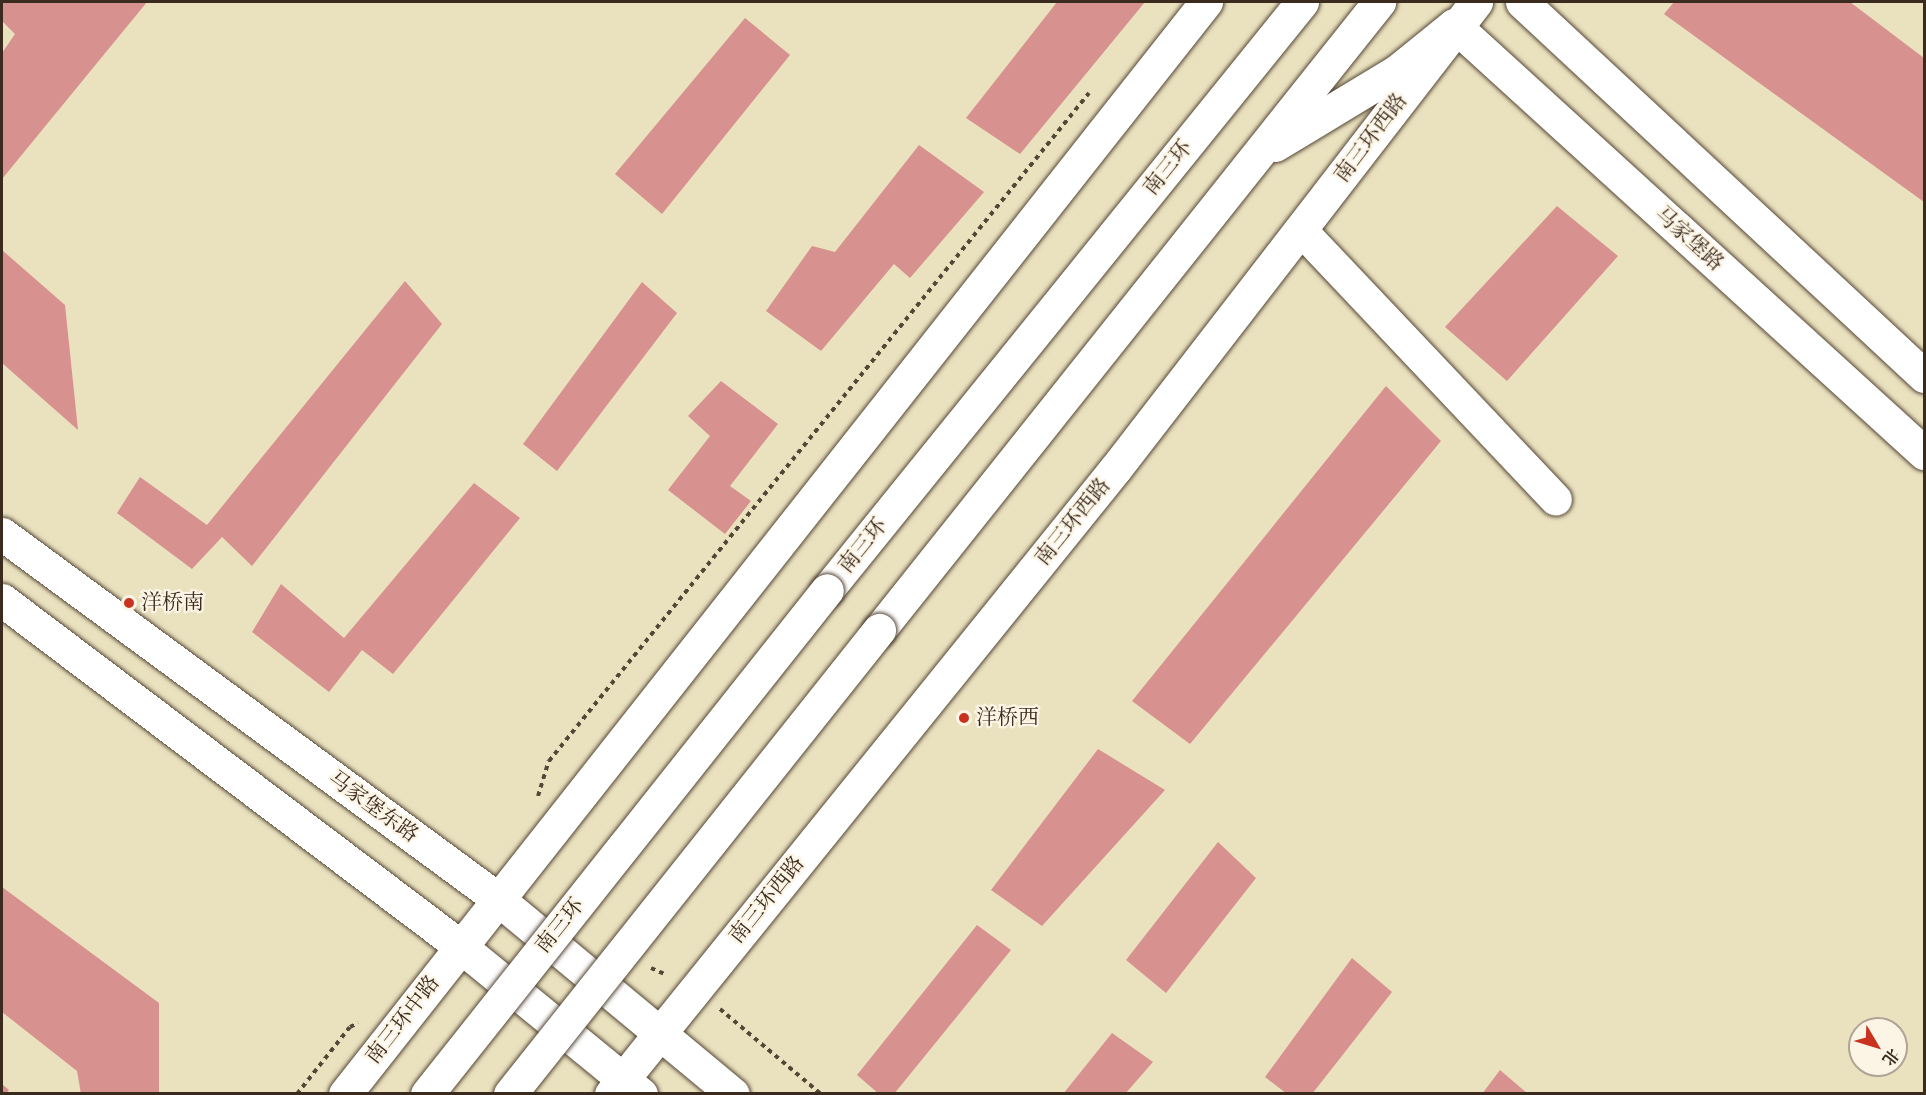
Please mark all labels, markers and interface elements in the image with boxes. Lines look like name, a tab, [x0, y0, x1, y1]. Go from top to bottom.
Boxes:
street label: 南三环西路	[1329, 88, 1413, 188]
street label: 南三环	[1138, 136, 1198, 200]
street label: 马家堡路	[1649, 202, 1729, 276]
street label: 南三环西路	[1030, 473, 1116, 571]
street label: 南三环	[833, 514, 893, 578]
place label: 洋桥南	[141, 590, 204, 616]
marker: 洋桥南	[122, 596, 136, 610]
place label: 洋桥西	[976, 705, 1039, 731]
marker: 洋桥西	[957, 711, 971, 725]
street label: 马家堡东路	[323, 766, 423, 848]
street label: 南三环西路	[724, 851, 810, 949]
street label: 南三环	[530, 894, 590, 958]
street label: 南三环中路	[361, 971, 445, 1069]
north arrow	[1848, 1017, 1908, 1077]
text: 北	[1878, 1044, 1903, 1069]

